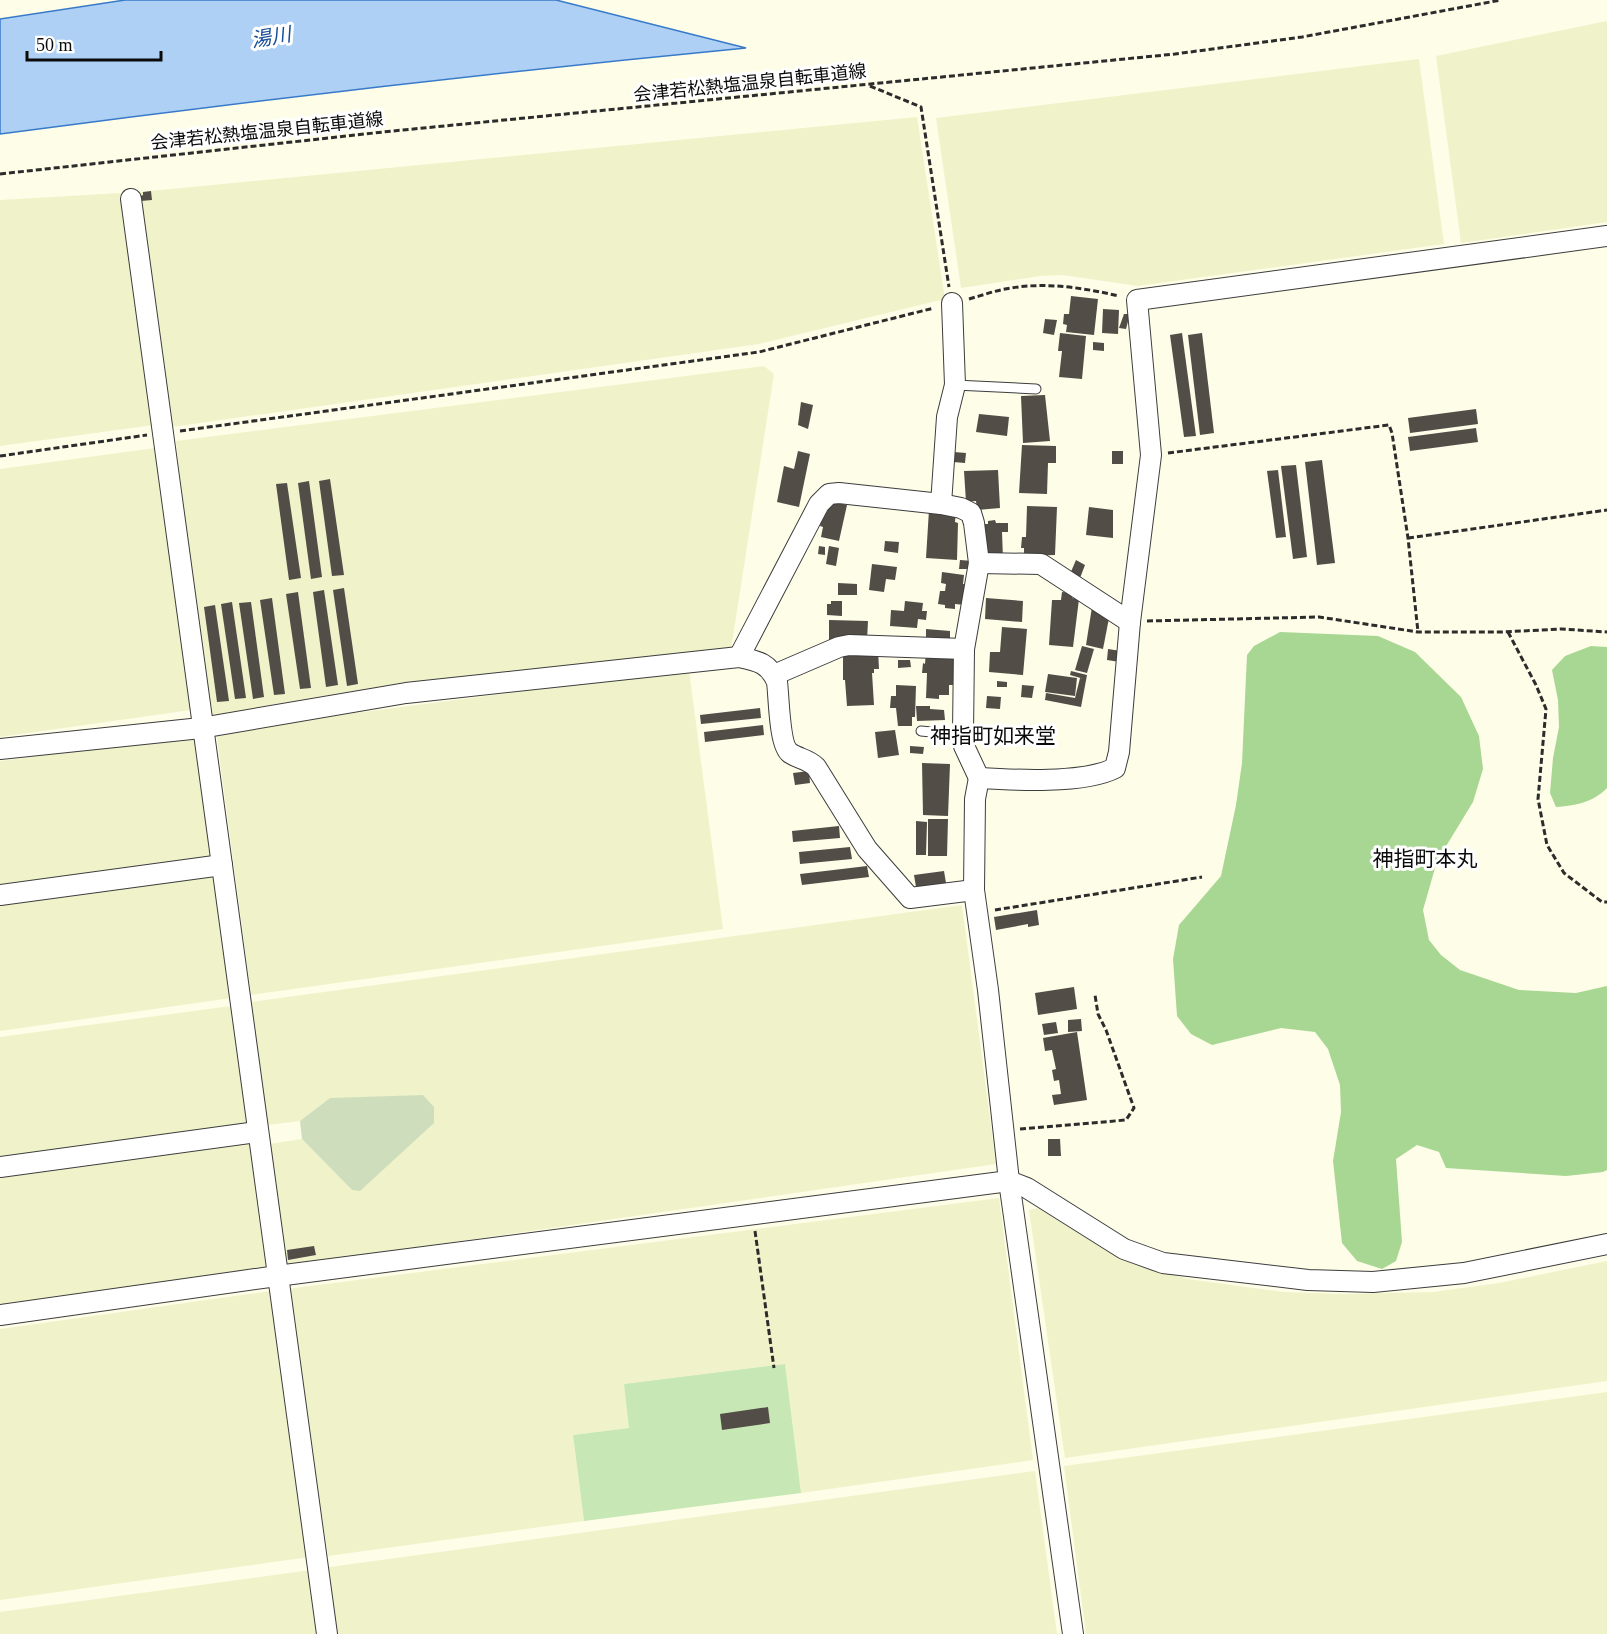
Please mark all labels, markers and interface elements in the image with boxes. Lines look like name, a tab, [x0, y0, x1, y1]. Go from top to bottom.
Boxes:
water label: 湯川	[249, 22, 295, 51]
scale bar	[27, 24, 160, 62]
text: 50 m	[36, 35, 73, 55]
street label: 会津若松熱塩温泉自転車道線	[633, 61, 867, 105]
street label: 会津若松熱塩温泉自転車道線	[150, 109, 384, 153]
district label: 神指町如来堂	[930, 724, 1056, 748]
district label: 神指町本丸	[1373, 847, 1478, 871]

